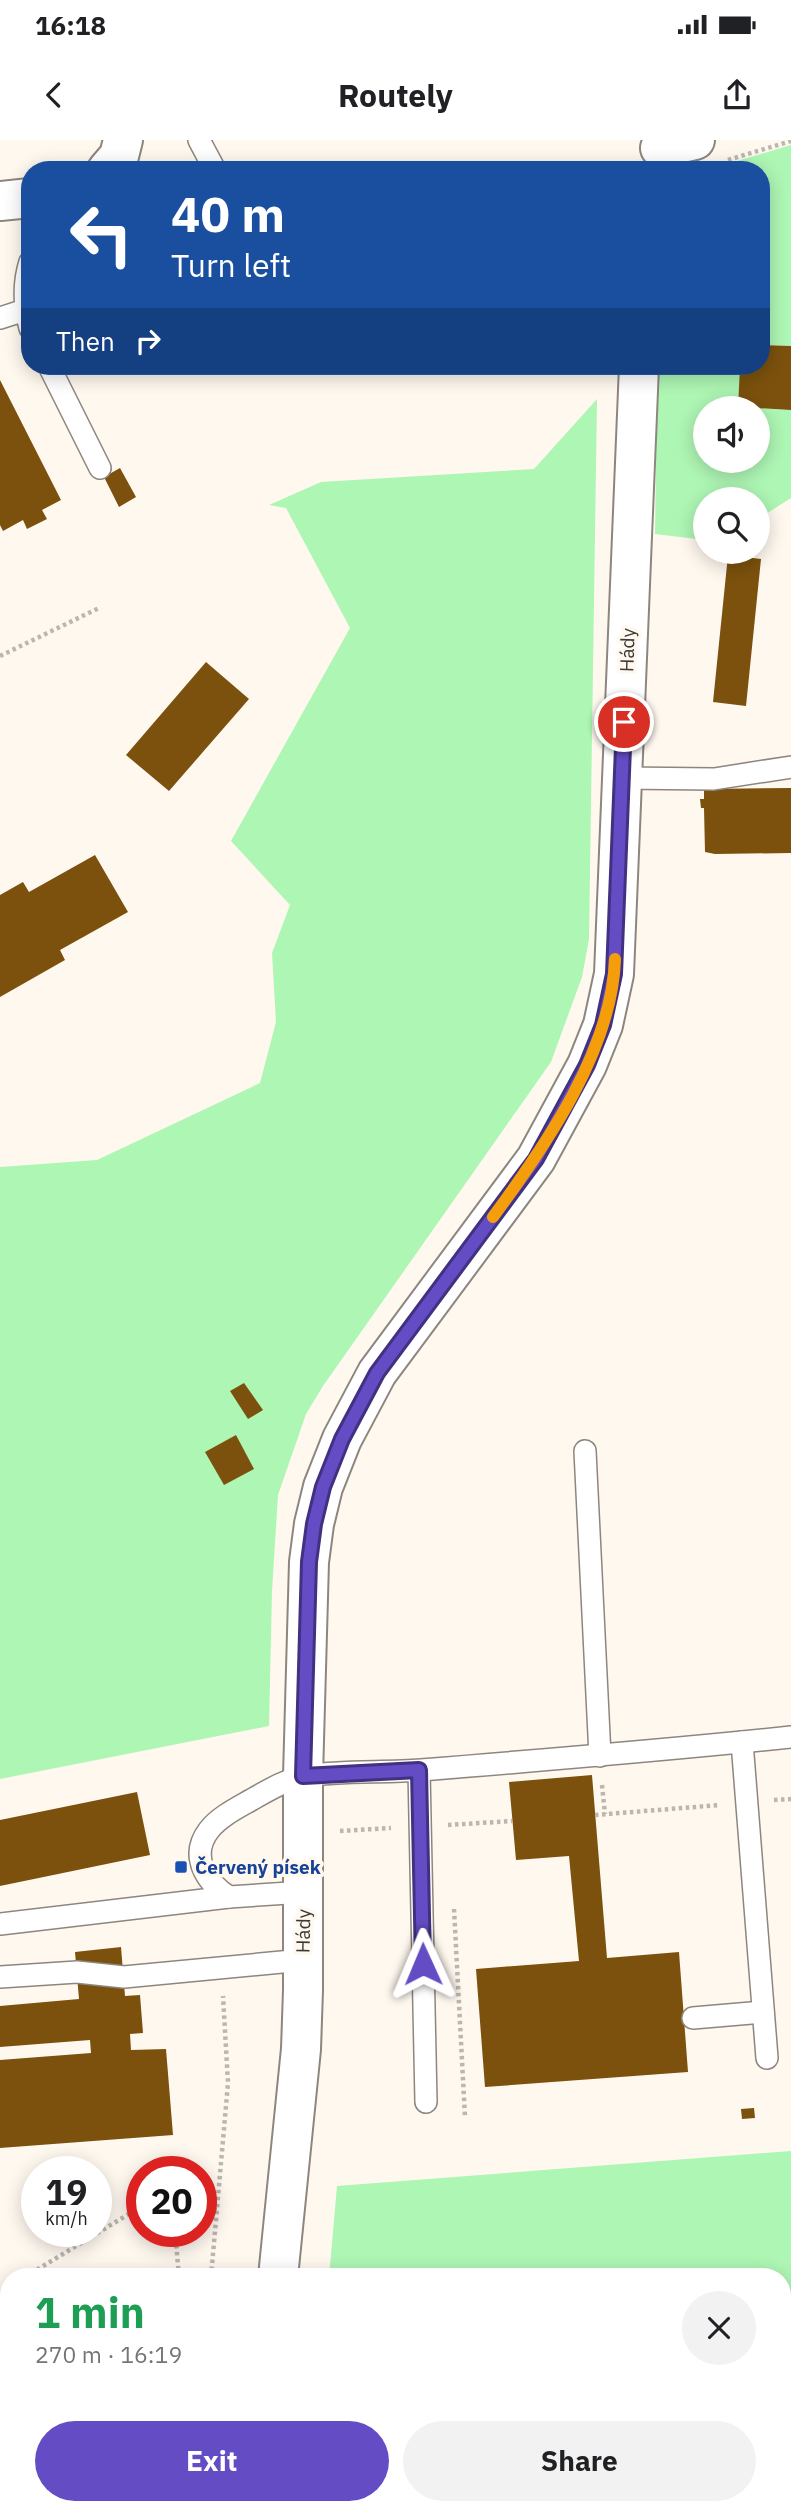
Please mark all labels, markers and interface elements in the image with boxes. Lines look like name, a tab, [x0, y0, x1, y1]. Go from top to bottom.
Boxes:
text: 16:18	[35, 8, 106, 42]
text: Routely	[338, 74, 453, 116]
icon: back	[35, 76, 73, 114]
icon: share	[718, 76, 756, 114]
text: 40 m	[171, 182, 285, 245]
icon: left	[56, 189, 147, 280]
text: Turn left	[171, 244, 291, 286]
icon: right	[129, 322, 167, 360]
text: Then	[56, 324, 115, 358]
map controls	[693, 396, 770, 564]
button: sound	[693, 396, 770, 473]
button: search	[693, 487, 770, 564]
street label: Hády	[614, 627, 640, 672]
pin	[594, 692, 654, 752]
icon: arrive	[605, 703, 643, 741]
place label: Červený písek	[195, 1855, 321, 1879]
marker: Červený písek	[173, 1859, 189, 1875]
street label: Hády	[291, 1908, 315, 1953]
position arrow	[386, 1927, 460, 2001]
speed limit sign: 20	[126, 2156, 217, 2247]
text: 19	[45, 2169, 88, 2215]
text: km/h	[45, 2207, 88, 2230]
text: 1 min	[35, 2285, 145, 2340]
button: close	[682, 2291, 756, 2365]
text: 270 m · 16:19	[35, 2339, 182, 2369]
button: Exit	[35, 2421, 389, 2501]
button: Share	[403, 2421, 756, 2501]

